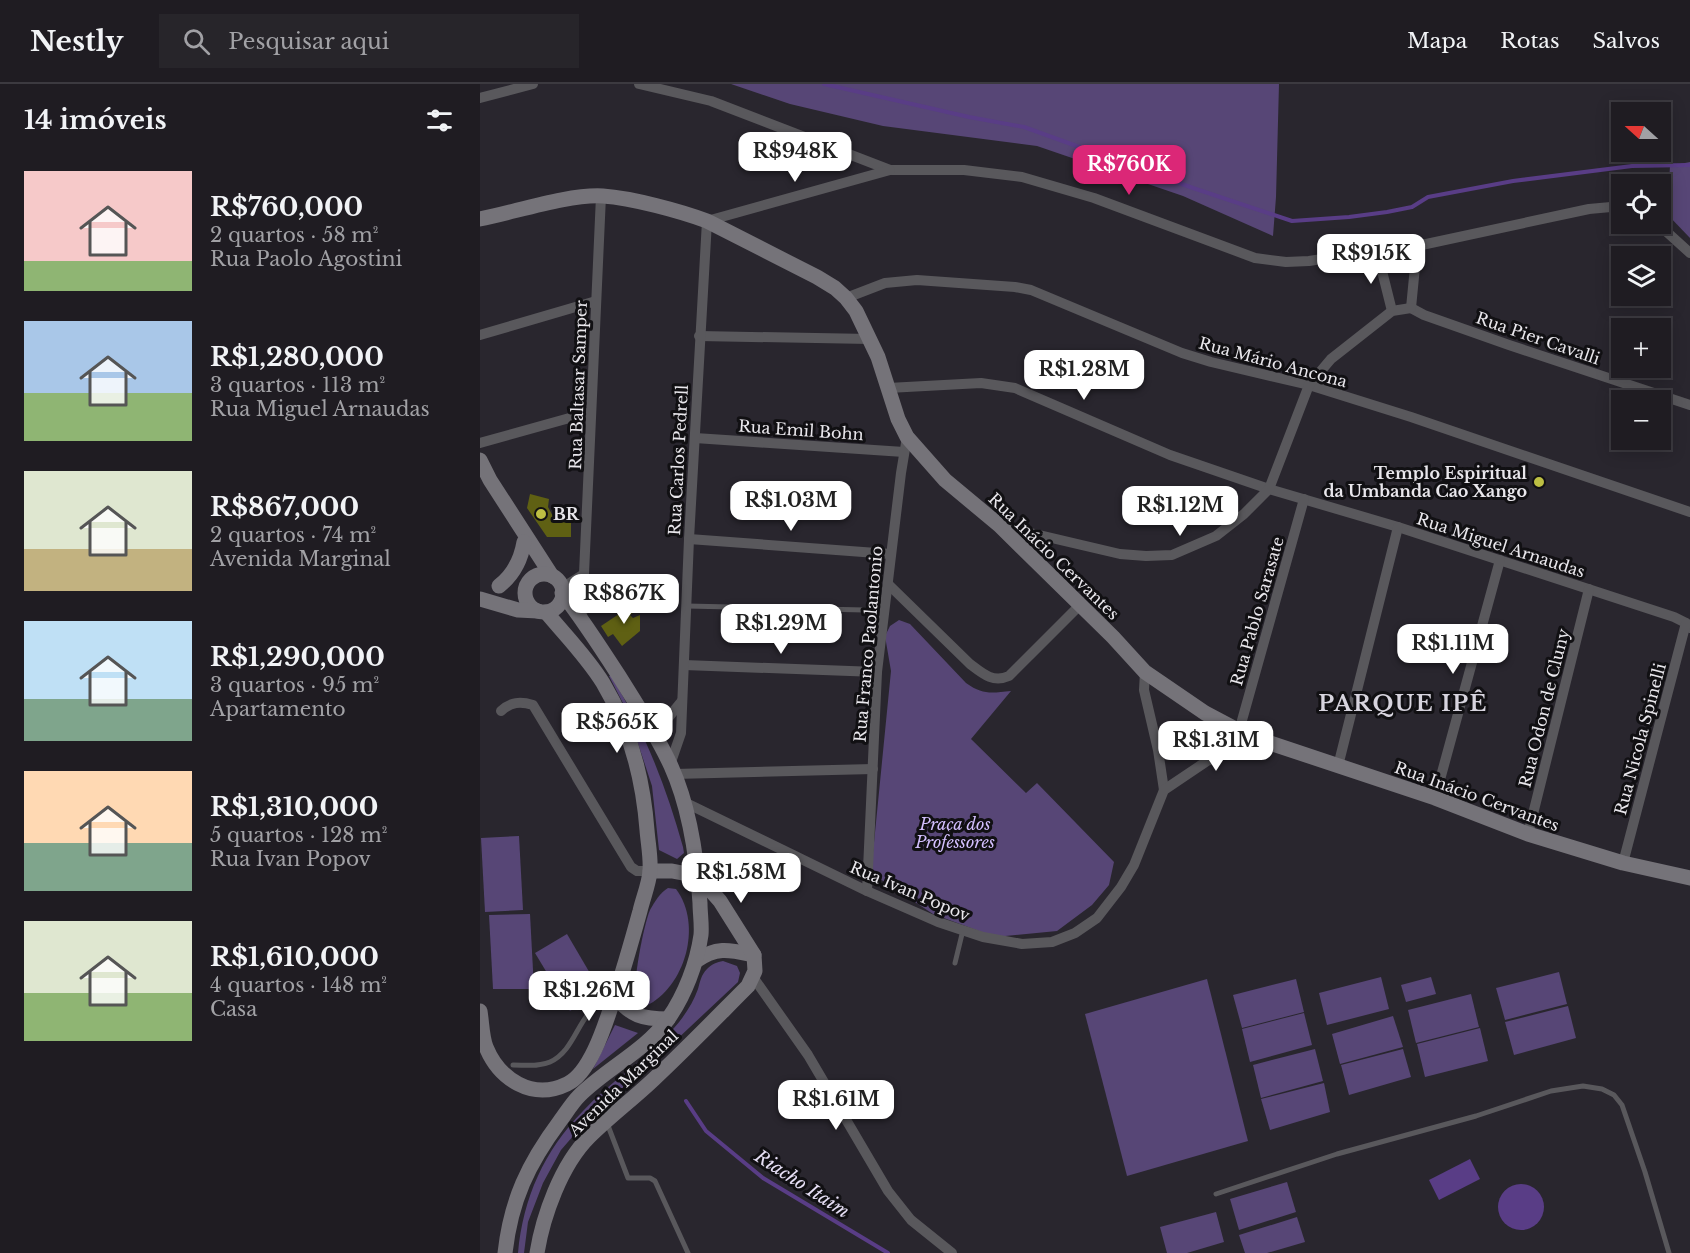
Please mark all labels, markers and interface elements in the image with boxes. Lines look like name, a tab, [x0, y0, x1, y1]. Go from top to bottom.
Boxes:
search box	[159, 14, 579, 68]
text: Nestly	[30, 24, 123, 59]
icon: search	[180, 25, 213, 58]
text: Pesquisar aqui	[228, 28, 389, 55]
text: Mapa	[1407, 28, 1467, 54]
text: Rotas	[1500, 28, 1560, 54]
text: Salvos	[1593, 28, 1660, 54]
north arrow	[1611, 102, 1671, 162]
map controls	[1611, 102, 1671, 450]
text: 14 imóveis	[24, 104, 167, 136]
icon: filters	[423, 104, 456, 137]
pin: R$948K	[746, 132, 844, 183]
text: R$948K	[752, 139, 838, 163]
pin: R$760K	[1080, 145, 1178, 196]
text: R$760K	[1087, 152, 1171, 176]
button: locate	[1611, 174, 1671, 234]
text: R$760,000	[210, 191, 363, 223]
icon: home	[72, 195, 144, 267]
text: 2 quartos · 58 m²	[210, 223, 378, 247]
pin: R$915K	[1322, 234, 1420, 285]
text: R$915K	[1331, 241, 1411, 265]
button: layers	[1611, 246, 1671, 306]
text: Rua Paolo Agostini	[210, 247, 402, 271]
street label: Rua Baltasar Samper	[565, 299, 591, 470]
street label: Rua Pier Cavalli	[1473, 307, 1603, 369]
button: +	[1611, 318, 1671, 378]
street label: Rua Mário Ancona	[1197, 333, 1349, 391]
text: R$1,280,000	[210, 341, 384, 373]
icon: home	[72, 345, 144, 417]
pin: R$1.28M	[1029, 350, 1139, 401]
text: R$1.28M	[1038, 357, 1130, 381]
text: 3 quartos · 113 m²	[210, 373, 385, 397]
street label: Rua Carlos Pedrell	[664, 384, 692, 536]
button: −	[1611, 390, 1671, 450]
text: Rua Miguel Arnaudas	[210, 397, 430, 421]
street label: Rua Emil Bohn	[738, 416, 864, 444]
place label: Templo Espiritual da Umbanda Cao Xango	[1323, 463, 1527, 501]
marker: Templo Espiritual da Umbanda Cao Xango	[1532, 475, 1546, 489]
pin: R$1.03M	[736, 481, 846, 532]
pin: R$1.12M	[1125, 486, 1235, 537]
text: R$1.03M	[744, 488, 838, 512]
street label: Rua Inácio Cervantes	[985, 488, 1123, 624]
text: R$867,000	[210, 491, 359, 523]
text: R$1.12M	[1136, 493, 1224, 517]
icon: home	[72, 495, 144, 567]
place label: BR	[553, 504, 580, 524]
marker: BR	[534, 507, 548, 521]
street label: Rua Miguel Arnaudas	[1414, 508, 1588, 582]
text: 2 quartos · 74 m²	[210, 523, 376, 547]
street label: Rua Pablo Sarasate	[1226, 534, 1288, 688]
street label: Rua Franco Paolantonio	[849, 545, 887, 743]
text: Avenida Marginal	[210, 547, 391, 571]
pin: R$867K	[575, 574, 673, 625]
text: R$867K	[583, 581, 665, 605]
pin: R$1.29M	[726, 604, 836, 655]
text: R$1.29M	[735, 611, 827, 635]
pin: R$1.11M	[1398, 624, 1508, 675]
street label: Rua Odon de Cluny	[1515, 626, 1574, 789]
text: R$1.11M	[1411, 631, 1495, 655]
text: R$1,290,000	[210, 641, 385, 673]
icon: home	[72, 645, 144, 717]
street label: Rua Nicola Spinelli	[1610, 660, 1670, 817]
text: 3 quartos · 95 m²	[210, 673, 379, 697]
district label: PARQUE IPÊ	[1318, 689, 1488, 717]
text: Apartamento	[210, 697, 346, 721]
pin: R$565K	[568, 703, 666, 754]
text: R$565K	[576, 710, 658, 734]
pin: R$1.31M	[1161, 721, 1271, 772]
text: R$1.31M	[1172, 728, 1260, 752]
street label: Rua Inácio Cervantes	[1392, 757, 1562, 835]
text: R$1,310,000	[210, 791, 378, 823]
icon: home	[72, 795, 144, 867]
park label: Praça dos Professores	[914, 814, 995, 852]
text: 5 quartos · 128 m²	[210, 823, 387, 847]
text: Rua Ivan Popov	[210, 847, 371, 871]
pin: R$1.58M	[686, 853, 796, 904]
street label: Rua Ivan Popov	[847, 857, 973, 925]
text: R$1.58M	[696, 860, 786, 884]
text: R$1,610,000	[210, 941, 379, 973]
icon: home	[72, 945, 144, 1017]
pin: R$1.26M	[534, 971, 644, 1022]
text: 4 quartos · 148 m²	[210, 973, 387, 997]
text: R$1.26M	[543, 978, 635, 1002]
text: Casa	[210, 997, 257, 1021]
street label: Avenida Marginal	[563, 1026, 682, 1141]
pin: R$1.61M	[781, 1080, 891, 1131]
text: R$1.61M	[792, 1087, 880, 1111]
water label: Riacho Itaim	[750, 1145, 854, 1223]

